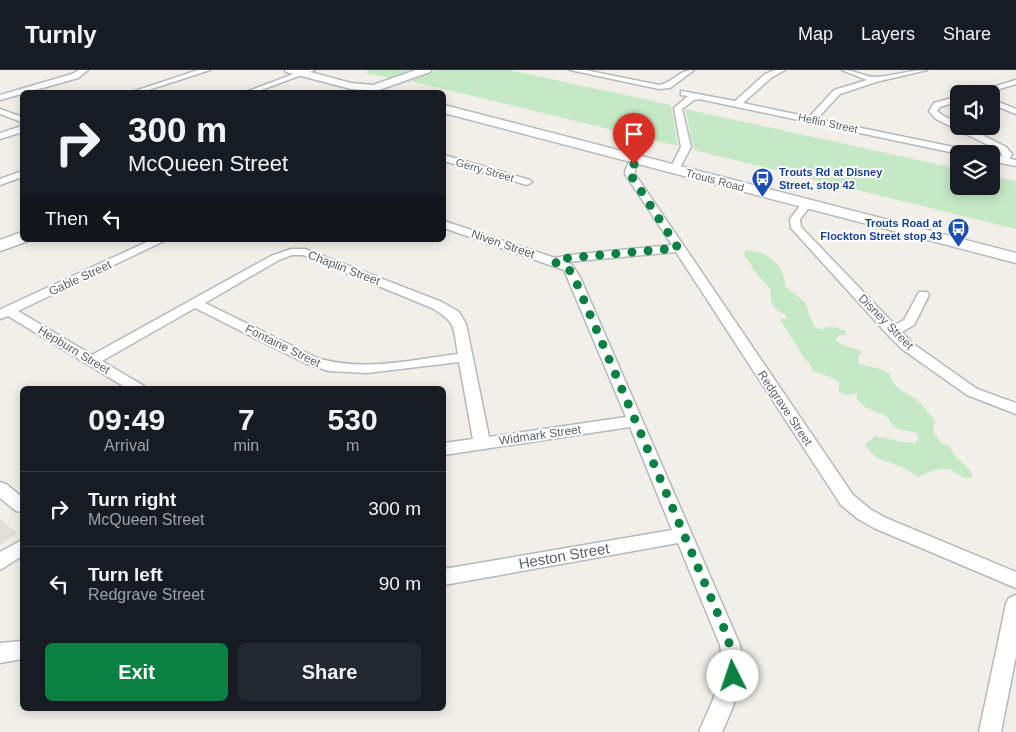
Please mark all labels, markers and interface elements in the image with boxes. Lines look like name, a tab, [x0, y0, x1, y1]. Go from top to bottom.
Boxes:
text: Turnly	[25, 21, 97, 48]
text: Map	[798, 24, 833, 44]
text: Layers	[861, 24, 915, 44]
text: Share	[943, 24, 991, 44]
map controls	[950, 85, 1000, 195]
button: sound	[950, 85, 1000, 135]
icon: right	[45, 110, 110, 175]
text: 300 m	[128, 110, 227, 149]
street label: Heflin Street	[797, 111, 859, 135]
pin	[613, 113, 655, 164]
icon: arrive	[620, 120, 648, 148]
button: layers	[950, 145, 1000, 195]
text: McQueen Street	[128, 151, 288, 176]
street label: Gerry Street	[455, 156, 515, 184]
street label: Trouts Road	[684, 166, 746, 194]
bus stop icon: Trouts Rd at Disney Street, stop 42	[751, 166, 775, 197]
place label: Trouts Rd at Disney Street, stop 42	[779, 166, 883, 191]
icon: left	[98, 205, 126, 233]
text: Then	[45, 208, 88, 229]
place label: Trouts Road at Flockton Street stop 43	[820, 217, 942, 242]
bus stop icon: Trouts Road at Flockton Street stop 43	[946, 217, 970, 248]
street label: Niven Street	[470, 227, 537, 262]
street label: Chaplin Street	[306, 248, 383, 288]
street label: Gable Street	[47, 257, 114, 299]
street label: Disney Street	[856, 292, 917, 353]
street label: Fontaine Street	[243, 322, 324, 371]
street label: Hepburn Street	[36, 323, 113, 377]
street label: Redgrave Street	[755, 368, 816, 449]
text: 09:49	[88, 403, 165, 436]
text: 7	[238, 403, 255, 436]
text: 530	[328, 403, 378, 436]
street label: Widmark Street	[498, 422, 583, 448]
text: Arrival	[104, 437, 149, 454]
text: min	[233, 437, 259, 454]
text: m	[346, 437, 359, 454]
text: Turn right	[88, 489, 176, 510]
icon: right	[45, 495, 73, 523]
text: 300 m	[368, 498, 421, 519]
text: McQueen Street	[88, 511, 205, 528]
street label: Heston Street	[517, 539, 611, 572]
text: Turn left	[88, 564, 163, 585]
icon: left	[45, 570, 73, 598]
text: 90 m	[379, 573, 421, 594]
text: Redgrave Street	[88, 586, 205, 603]
button: Exit	[45, 643, 228, 701]
button: Share	[238, 643, 421, 701]
position arrow	[706, 649, 758, 701]

